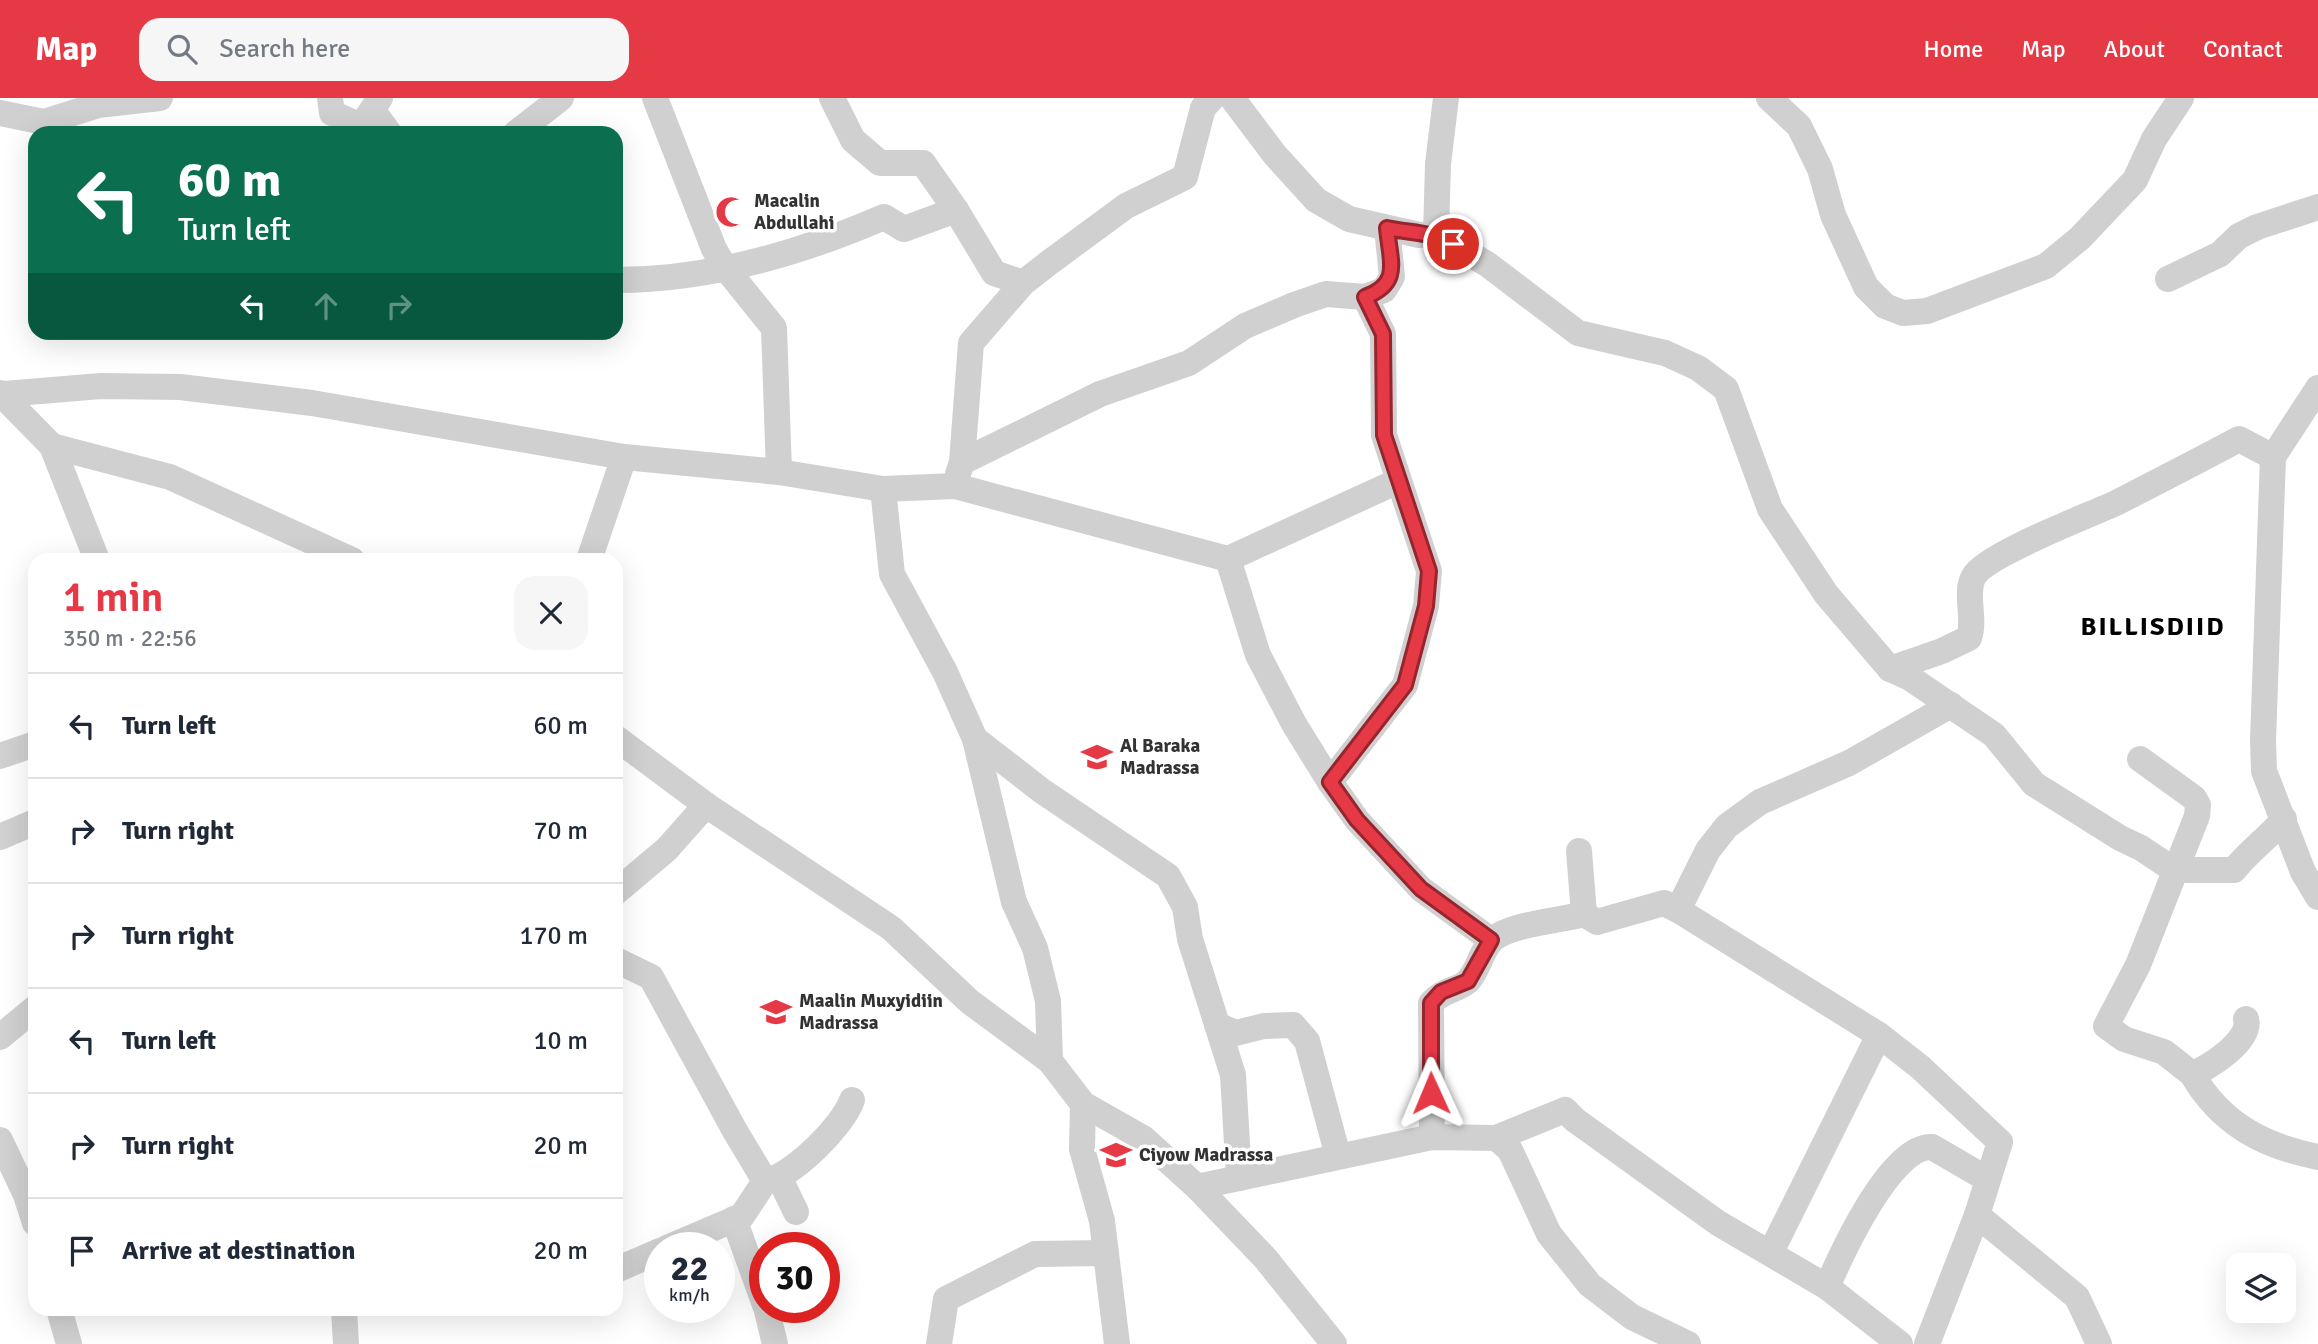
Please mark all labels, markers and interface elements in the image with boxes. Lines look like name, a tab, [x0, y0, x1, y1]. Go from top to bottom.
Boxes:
search box	[139, 18, 629, 81]
text: Map	[35, 29, 97, 70]
icon: search	[163, 30, 201, 68]
text: Search here	[219, 33, 350, 65]
text: Home	[1923, 34, 1983, 64]
text: Map	[2021, 34, 2066, 64]
text: About	[2104, 34, 2165, 64]
text: Contact	[2203, 34, 2283, 64]
text: 60 m	[178, 150, 281, 210]
icon: left	[63, 154, 154, 245]
place label: Macalin Abdullahi	[754, 189, 834, 235]
mosque icon: Macalin Abdullahi	[714, 195, 748, 229]
text: Turn left	[178, 210, 291, 249]
pin	[1423, 214, 1483, 274]
icon: arrive	[1434, 225, 1472, 263]
icon: left	[234, 287, 272, 325]
icon: ahead	[307, 287, 345, 325]
icon: right	[380, 287, 418, 325]
text: 1 min	[63, 572, 164, 623]
button: close	[514, 576, 588, 650]
district label: BILLISDIID	[2080, 611, 2226, 643]
text: 350 m · 22:56	[63, 624, 197, 653]
icon: left	[63, 707, 101, 745]
text: Turn left	[122, 710, 216, 742]
text: 60 m	[533, 710, 588, 742]
place label: Al Baraka Madrassa	[1120, 734, 1201, 780]
school or university icon: Al Baraka Madrassa	[1080, 740, 1114, 774]
icon: right	[63, 812, 101, 850]
text: Turn right	[122, 815, 234, 847]
text: 70 m	[533, 815, 588, 847]
icon: right	[63, 917, 101, 955]
text: Turn right	[122, 920, 234, 952]
text: 170 m	[519, 920, 588, 952]
place label: Maalin Muxyidiin Madrassa	[799, 989, 943, 1035]
school or university icon: Maalin Muxyidiin Madrassa	[759, 995, 793, 1029]
icon: left	[63, 1022, 101, 1060]
text: Turn left	[122, 1025, 216, 1057]
text: 10 m	[533, 1025, 588, 1057]
position arrow	[1394, 1056, 1468, 1130]
icon: right	[63, 1127, 101, 1165]
text: Turn right	[122, 1130, 234, 1162]
text: 20 m	[533, 1130, 588, 1162]
school or university icon: Ciyow Madrassa	[1099, 1138, 1133, 1172]
place label: Ciyow Madrassa	[1139, 1143, 1273, 1167]
icon: arrive	[63, 1232, 101, 1270]
speed limit sign: 30	[749, 1232, 840, 1323]
text: Arrive at destination	[122, 1235, 355, 1267]
text: 20 m	[533, 1235, 588, 1267]
text: 22	[671, 1247, 708, 1290]
map controls	[2226, 1253, 2296, 1323]
button: layers	[2226, 1253, 2296, 1323]
text: km/h	[669, 1284, 710, 1306]

